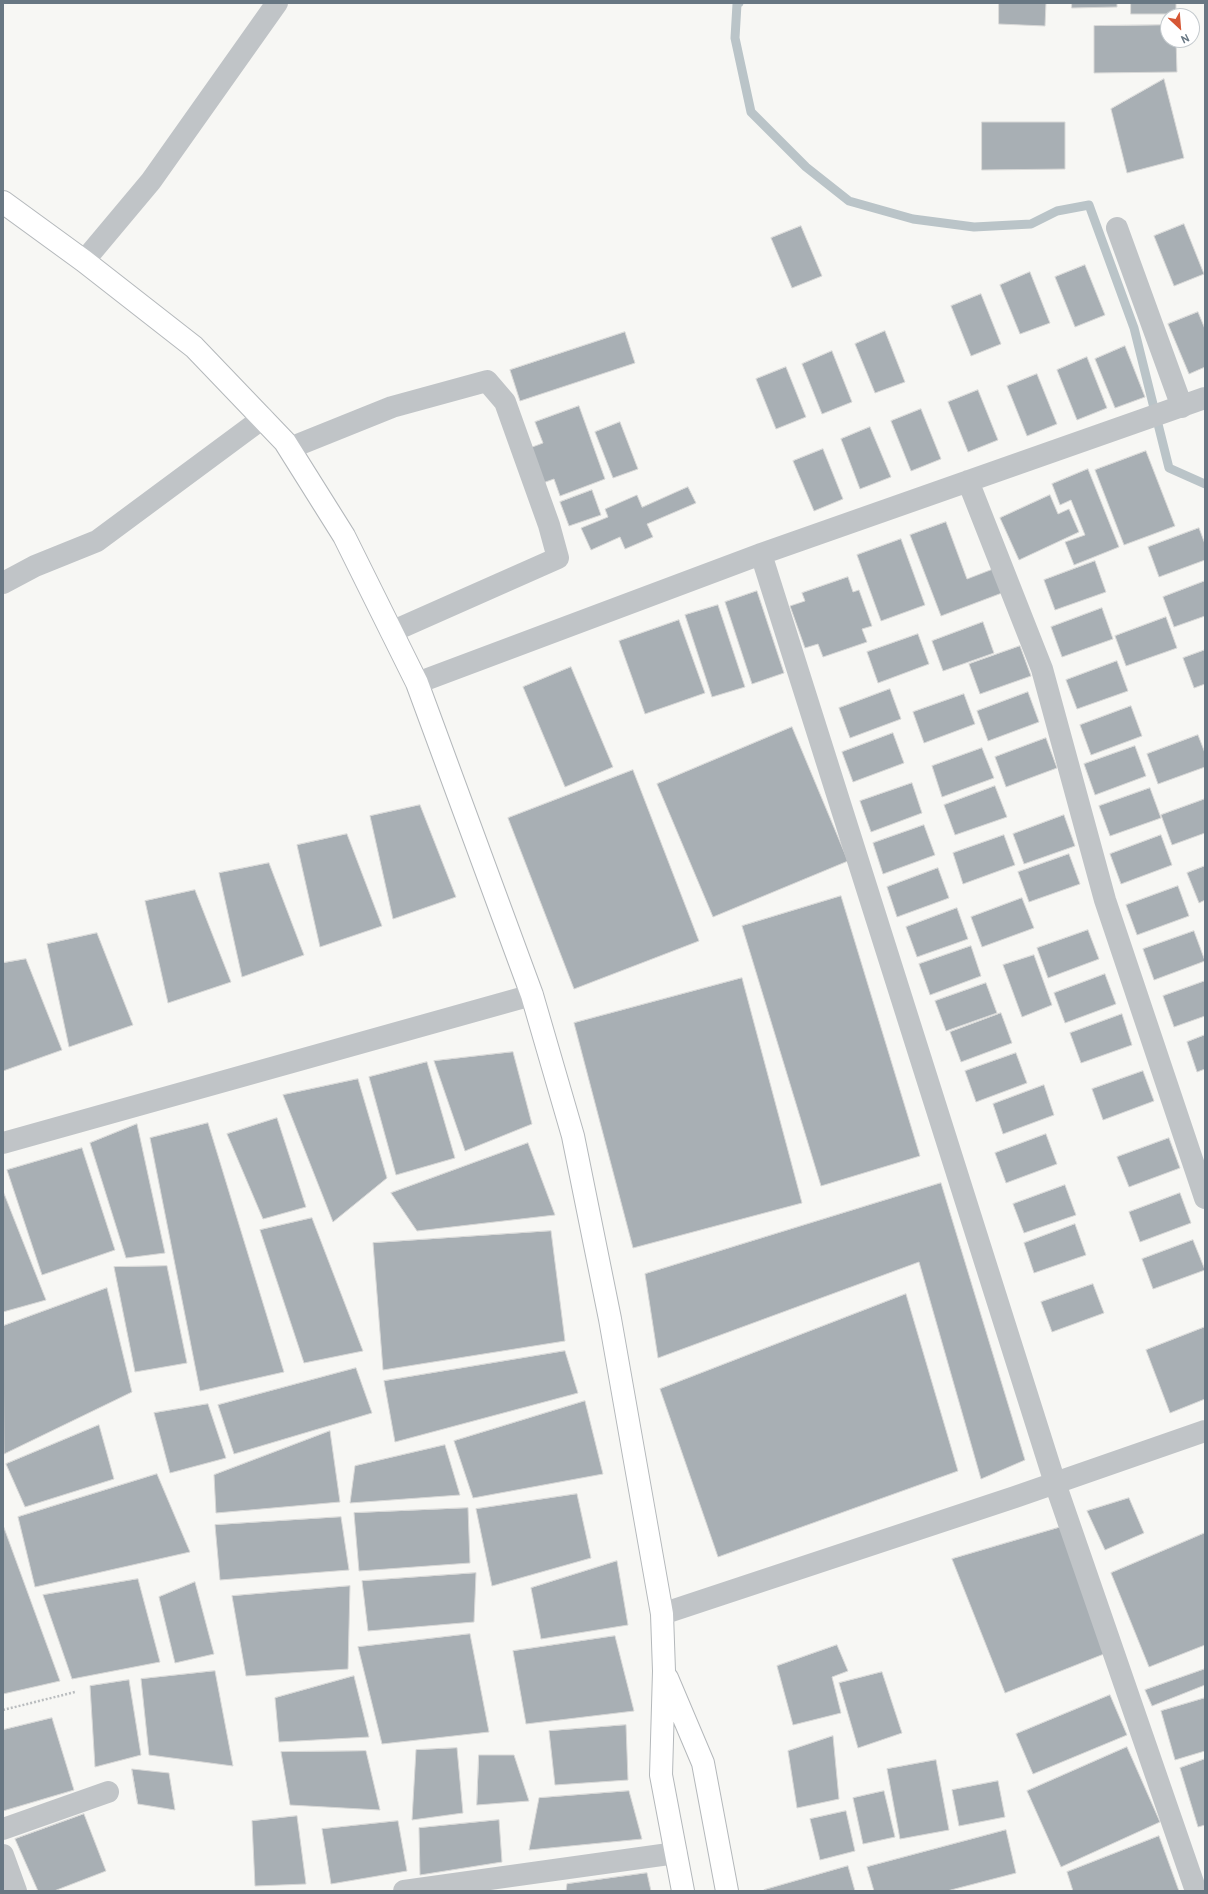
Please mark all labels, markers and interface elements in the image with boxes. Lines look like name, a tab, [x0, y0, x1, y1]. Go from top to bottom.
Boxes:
north arrow	[1160, 8, 1200, 48]
text: N	[1178, 30, 1191, 46]

